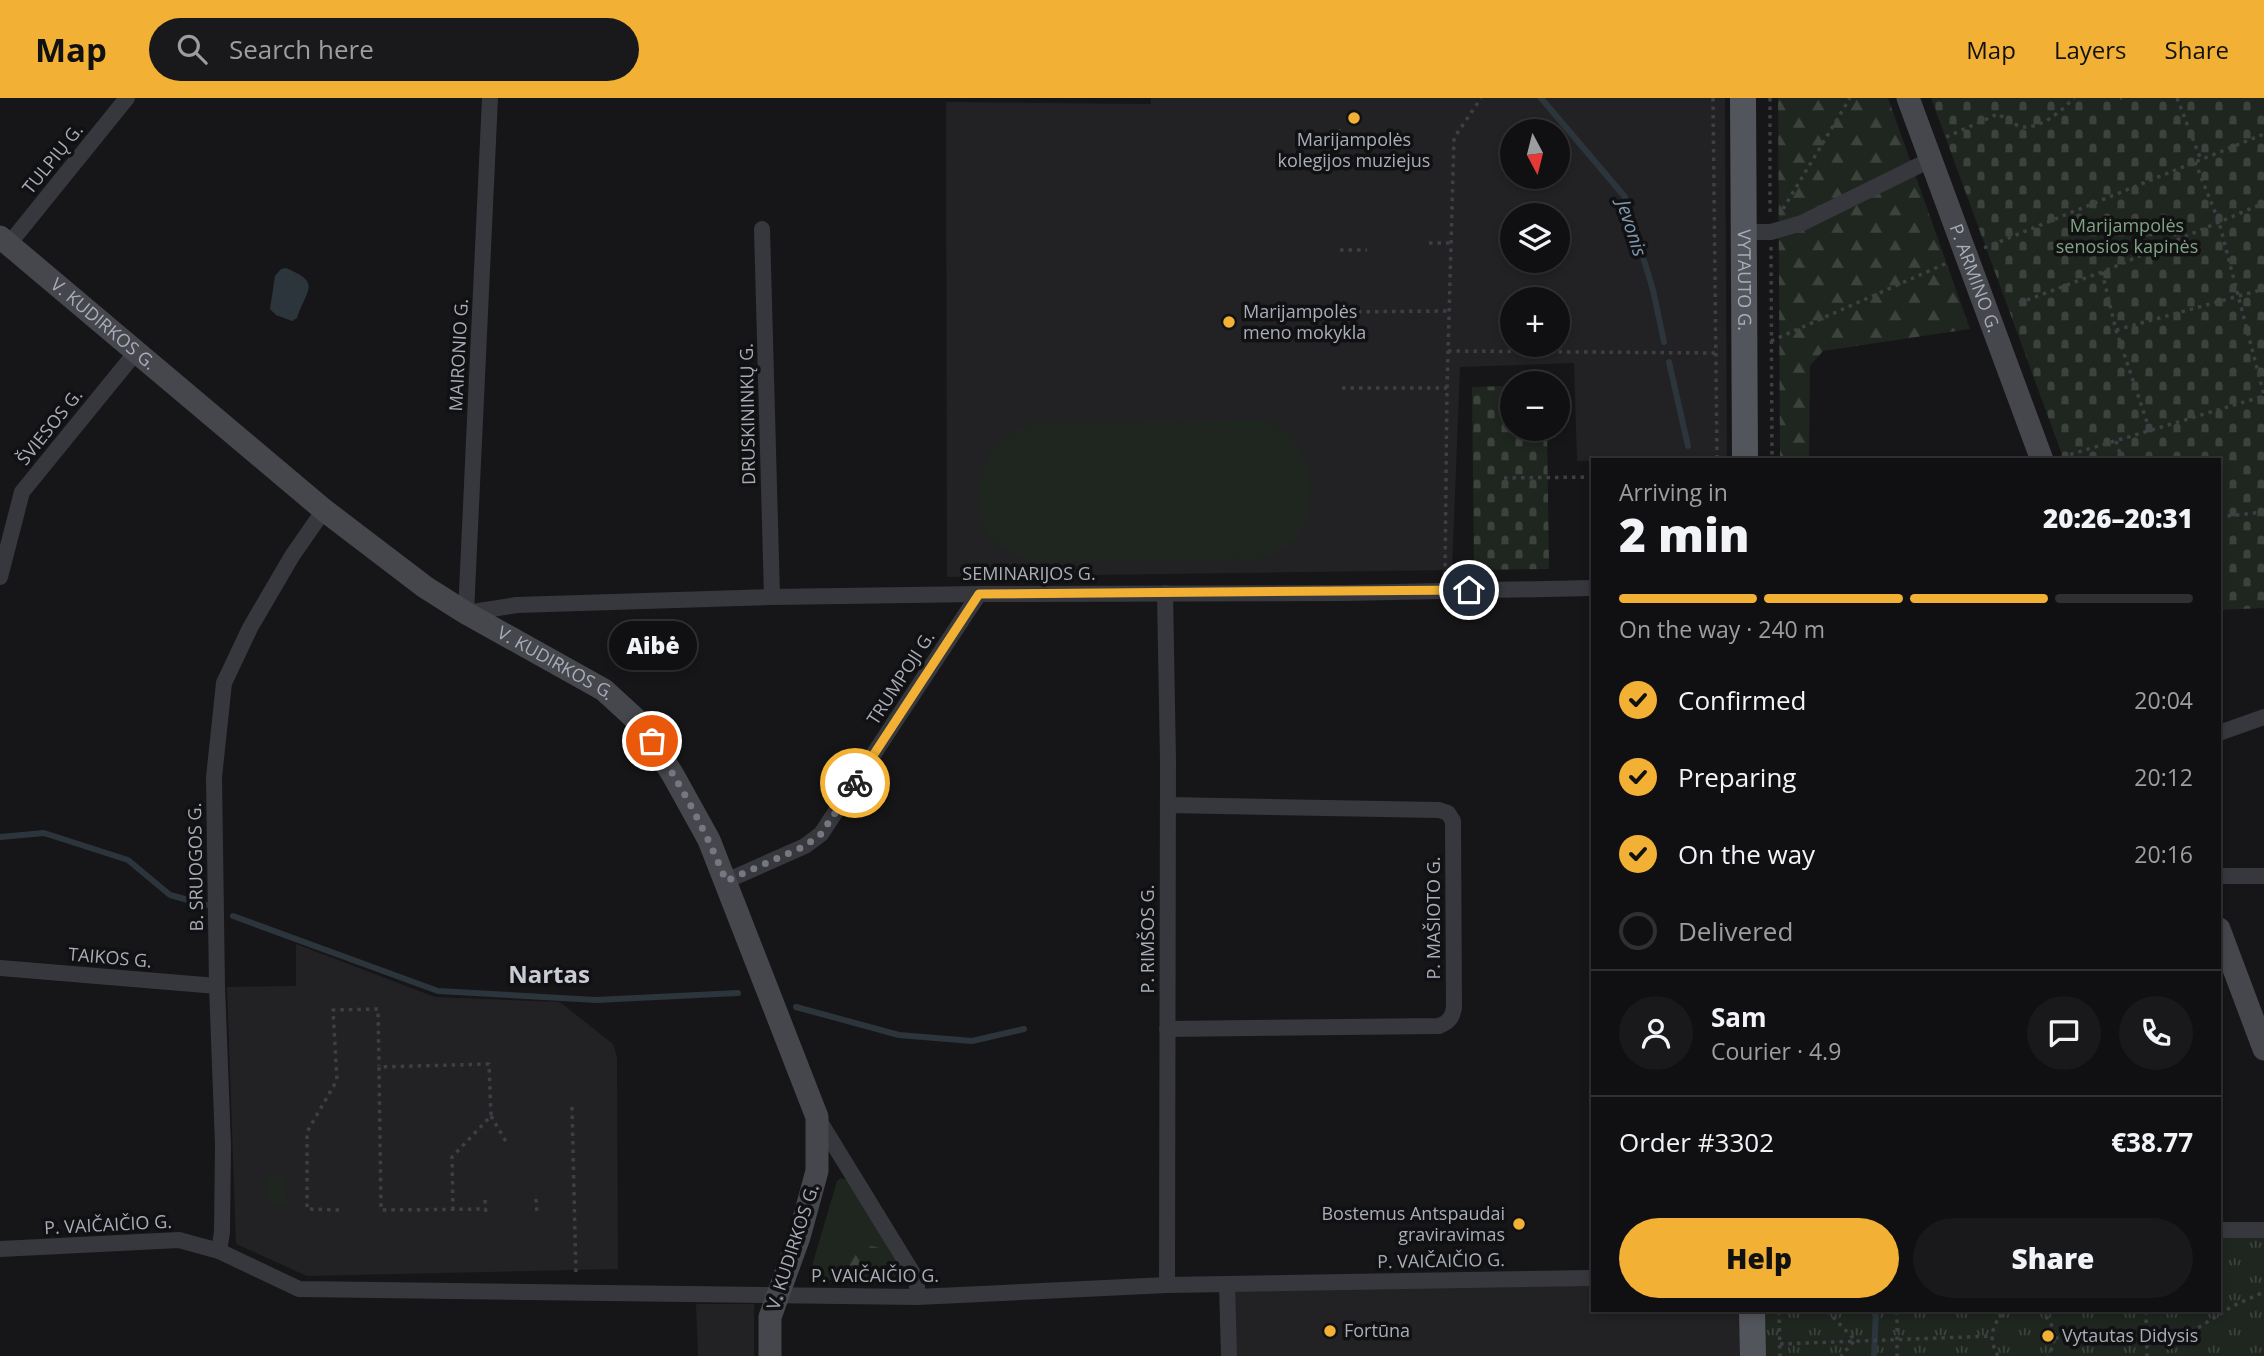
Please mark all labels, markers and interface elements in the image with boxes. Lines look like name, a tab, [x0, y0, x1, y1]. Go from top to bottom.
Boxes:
search box	[149, 18, 639, 81]
text: Map	[35, 27, 107, 72]
icon: search	[173, 30, 211, 68]
text: Search here	[229, 31, 374, 67]
text: Map	[1966, 33, 2016, 66]
text: Layers	[2054, 33, 2127, 66]
text: Share	[2165, 33, 2229, 66]
marker: Marijampolės kolegijos muziejus	[1346, 110, 1362, 126]
street label: TULPIŲ G.	[16, 118, 88, 199]
north arrow	[1500, 119, 1570, 189]
map controls	[1500, 119, 1570, 441]
place label: Marijampolės kolegijos muziejus	[1278, 127, 1430, 172]
water label: Jevonis	[1610, 194, 1653, 260]
button: layers	[1500, 203, 1570, 273]
park label: Marijampolės senosios kapinės	[2056, 213, 2198, 258]
street label: P. ARMINO G.	[1945, 220, 2007, 335]
street label: VYTAUTO G.	[1733, 229, 1757, 331]
street label: V. KUDIRKOS G.	[46, 272, 162, 375]
button: +	[1500, 287, 1570, 357]
street label: MAIRONIO G.	[443, 298, 473, 412]
place label: Marijampolės meno mokykla	[1243, 299, 1366, 344]
marker: Marijampolės meno mokykla	[1221, 314, 1237, 330]
street label: DRUSKININKŲ G.	[734, 343, 760, 485]
button: −	[1500, 371, 1570, 441]
street label: ŠVIESOS G.	[11, 383, 87, 470]
text: Arriving in	[1619, 476, 1728, 508]
text: 20:26–20:31	[2043, 500, 2193, 536]
text: 2 min	[1619, 503, 1750, 565]
pin	[1439, 560, 1499, 620]
street label: SEMINARIJOS G.	[962, 561, 1096, 585]
icon: home	[1450, 571, 1488, 609]
text: On the way · 240 m	[1619, 613, 1825, 645]
street label: V. KUDIRKOS G.	[493, 620, 620, 705]
callout: Aibė	[608, 622, 696, 671]
street label: TRUMPOJI G.	[861, 626, 940, 729]
text: Aibė	[626, 629, 680, 661]
icon: check	[1619, 681, 1657, 719]
text: Confirmed	[1678, 682, 1806, 718]
text: 20:04	[2134, 684, 2193, 716]
pin	[622, 711, 682, 771]
icon: bag	[633, 722, 671, 760]
courier	[820, 748, 890, 818]
icon: check	[1619, 758, 1657, 796]
text: Preparing	[1678, 759, 1796, 795]
text: 20:12	[2134, 761, 2193, 793]
icon: bike	[836, 764, 874, 802]
street label: B. SRUOGOS G.	[182, 803, 208, 932]
icon: check	[1619, 835, 1657, 873]
text: On the way	[1678, 836, 1815, 872]
text: 20:16	[2134, 838, 2193, 870]
street label: P. MAŠIOTO G.	[1421, 856, 1445, 980]
street label: P. RIMŠOS G.	[1135, 885, 1159, 993]
text: Delivered	[1678, 913, 1793, 949]
street label: TAIKOS G.	[67, 941, 153, 973]
district label: Nartas	[508, 957, 590, 990]
button: person	[1619, 996, 1693, 1070]
button: chat	[2027, 996, 2101, 1070]
button: phone	[2119, 996, 2193, 1070]
text: Sam	[1711, 999, 1767, 1035]
text: Courier · 4.9	[1711, 1035, 1841, 1067]
text: Order #3302	[1619, 1124, 1774, 1160]
text: €38.77	[2111, 1124, 2193, 1160]
street label: V. KUDIRKOS G.	[760, 1181, 824, 1313]
place label: Bostemus Antspaudai graviravimas	[1321, 1201, 1505, 1246]
street label: P. VAIČAIČIO G.	[43, 1209, 172, 1239]
marker: Bostemus Antspaudai graviravimas	[1511, 1216, 1527, 1232]
button: Help	[1619, 1218, 1899, 1298]
button: Share	[1913, 1218, 2193, 1298]
street label: P. VAIČAIČIO G.	[1377, 1247, 1505, 1273]
street label: P. VAIČAIČIO G.	[811, 1263, 939, 1287]
place label: Fortūna	[1344, 1318, 1410, 1342]
marker: Fortūna	[1322, 1323, 1338, 1339]
place label: Vytautas Didysis	[2062, 1323, 2198, 1347]
marker: Vytautas Didysis	[2040, 1328, 2056, 1344]

